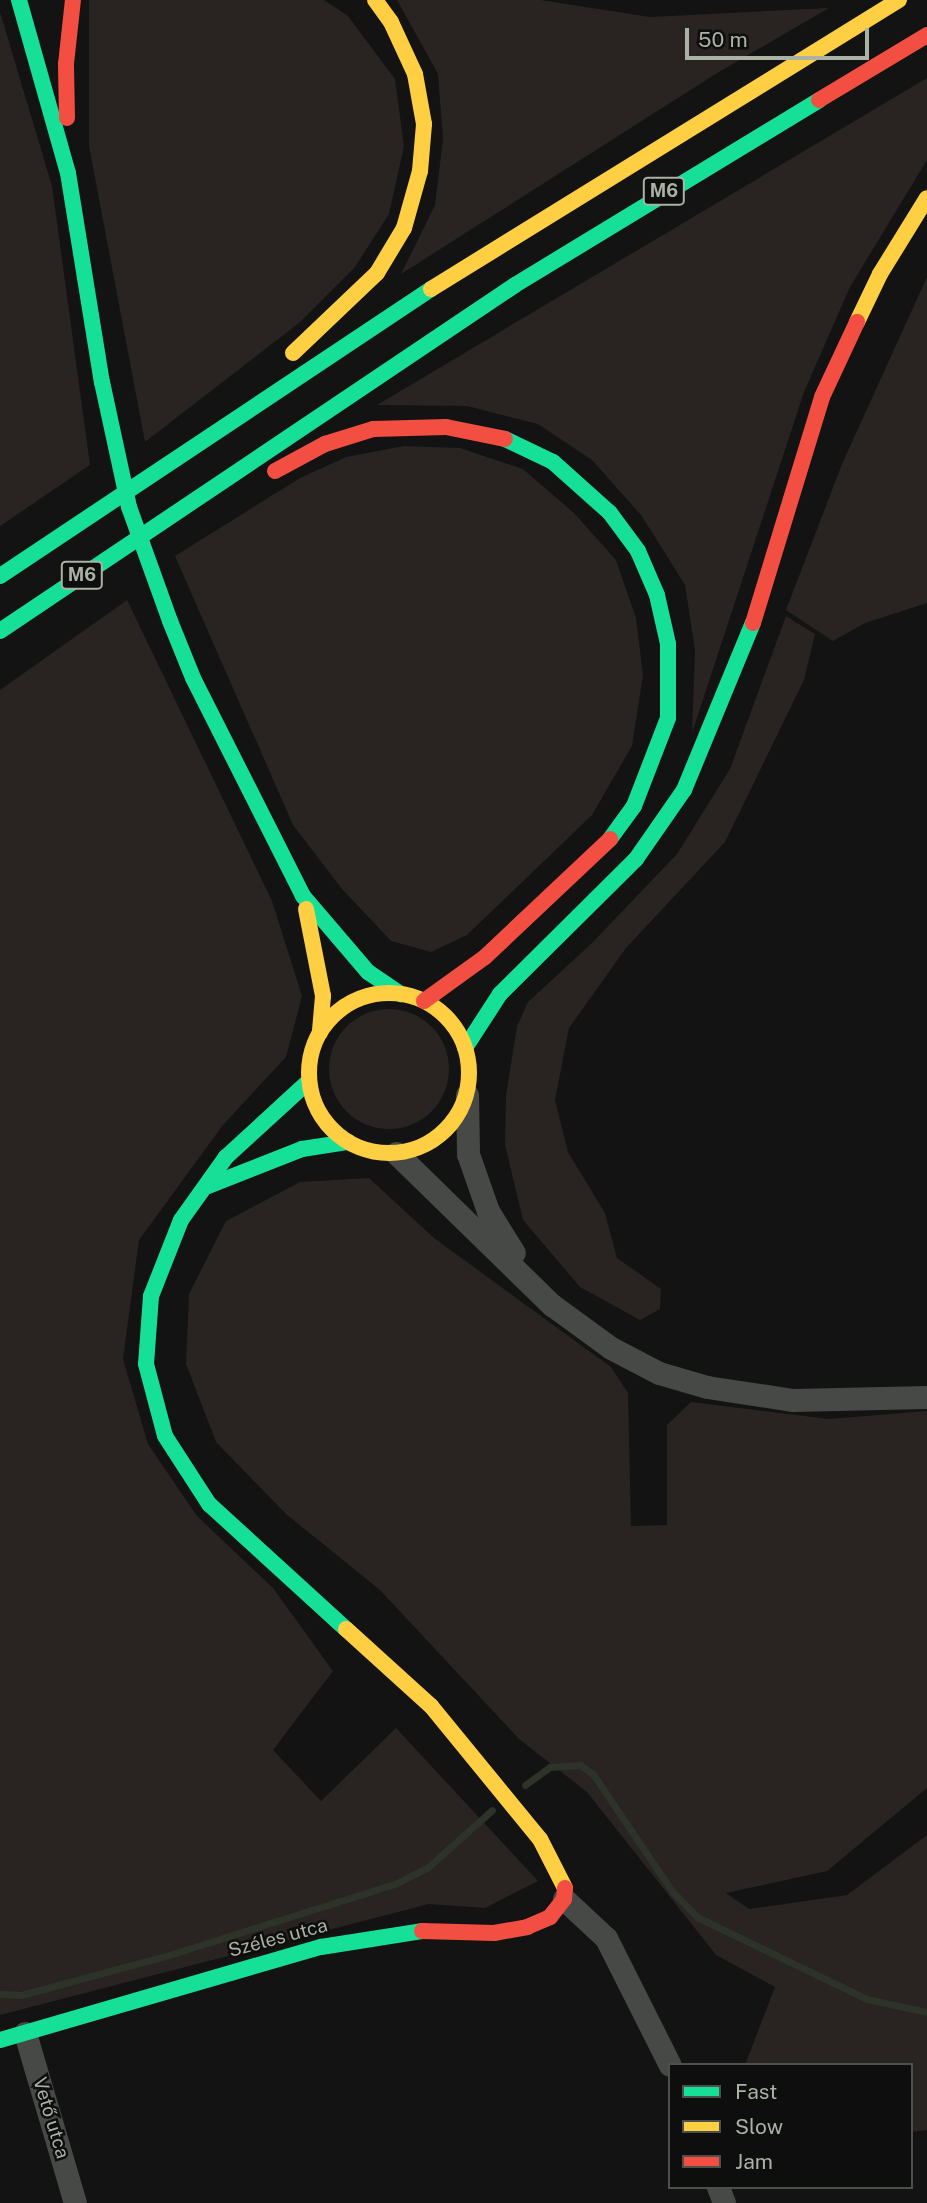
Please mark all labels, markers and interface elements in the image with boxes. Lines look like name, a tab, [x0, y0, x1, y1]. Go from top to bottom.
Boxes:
scale bar	[689, 14, 873, 58]
text: 50 m	[698, 27, 748, 52]
road number: M6	[641, 176, 687, 206]
road number: M6	[59, 560, 105, 590]
street label: Széles utca	[226, 1914, 330, 1962]
legend	[668, 2063, 913, 2189]
street label: Vető utca	[28, 2075, 74, 2161]
text: Fast	[735, 2079, 777, 2104]
text: Slow	[735, 2114, 783, 2139]
text: Jam	[735, 2149, 773, 2174]

